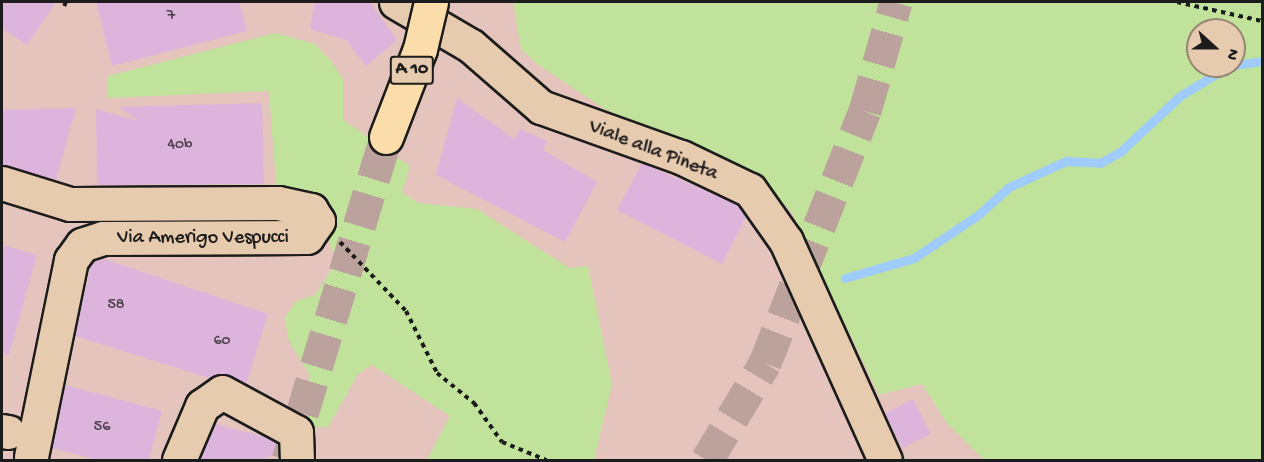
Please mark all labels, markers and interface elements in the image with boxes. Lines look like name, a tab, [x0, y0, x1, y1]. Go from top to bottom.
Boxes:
house number: 7	[167, 7, 175, 27]
north arrow	[1186, 18, 1246, 78]
text: N	[1221, 46, 1242, 62]
road number: A 10	[390, 55, 434, 85]
street label: Viale alla Pineta	[585, 115, 721, 187]
house number: 40b	[167, 136, 193, 156]
street label: Via Amerigo Vespucci	[117, 226, 289, 250]
house number: 58	[107, 296, 125, 316]
house number: 60	[213, 332, 231, 352]
house number: 56	[94, 418, 110, 438]

